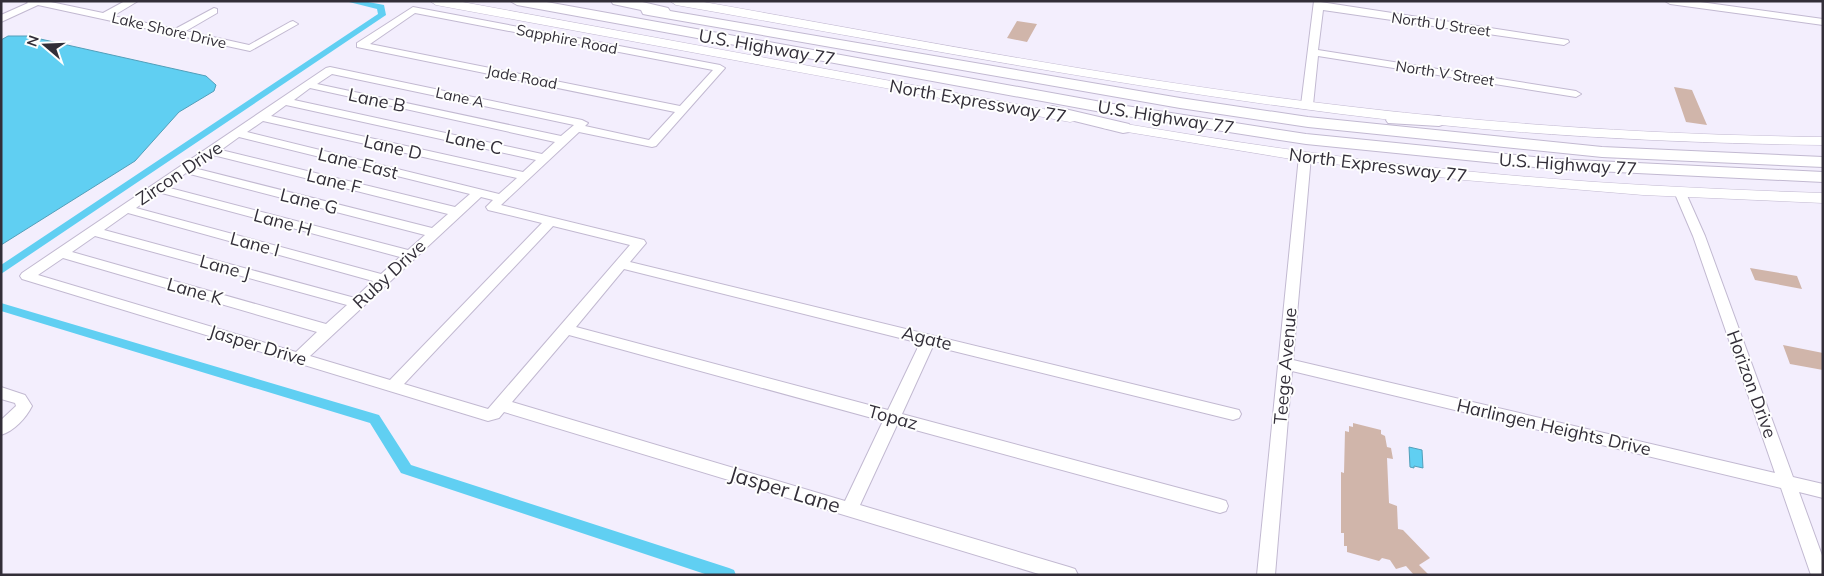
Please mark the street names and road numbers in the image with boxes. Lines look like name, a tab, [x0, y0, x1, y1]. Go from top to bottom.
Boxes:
street label: Lake Shore Drive	[110, 8, 228, 52]
street label: North U Street	[1390, 8, 1492, 40]
street label: Sapphire Road	[515, 20, 619, 58]
street label: U.S. Highway 77	[697, 24, 837, 70]
street label: North V Street	[1394, 56, 1496, 90]
street label: Jade Road	[485, 61, 559, 93]
street label: North Expressway 77	[888, 74, 1068, 128]
street label: Lane B	[346, 83, 408, 117]
street label: Lane A	[434, 83, 486, 111]
street label: U.S. Highway 77	[1096, 95, 1236, 139]
street label: Lane C	[443, 124, 505, 160]
street label: Lane D	[362, 129, 424, 165]
street label: Zircon Drive	[131, 136, 227, 210]
street label: Lane East	[315, 142, 401, 184]
street label: North Expressway 77	[1288, 143, 1468, 187]
street label: U.S. Highway 77	[1498, 148, 1638, 180]
street label: Lane F	[304, 163, 364, 199]
street label: Lane G	[278, 183, 340, 219]
street label: Lane H	[251, 203, 315, 241]
street label: Lane I	[228, 226, 282, 262]
street label: Ruby Drive	[348, 234, 430, 314]
street label: Lane J	[197, 249, 253, 285]
street label: Lane K	[164, 272, 226, 310]
street label: Teege Avenue	[1268, 307, 1302, 425]
street label: Jasper Drive	[206, 319, 310, 371]
street label: Agate	[900, 321, 954, 355]
street label: Horizon Drive	[1722, 327, 1782, 441]
street label: Harlingen Heights Drive	[1455, 393, 1653, 461]
street label: Topaz	[866, 399, 920, 435]
street label: Jasper Lane	[726, 460, 844, 518]

